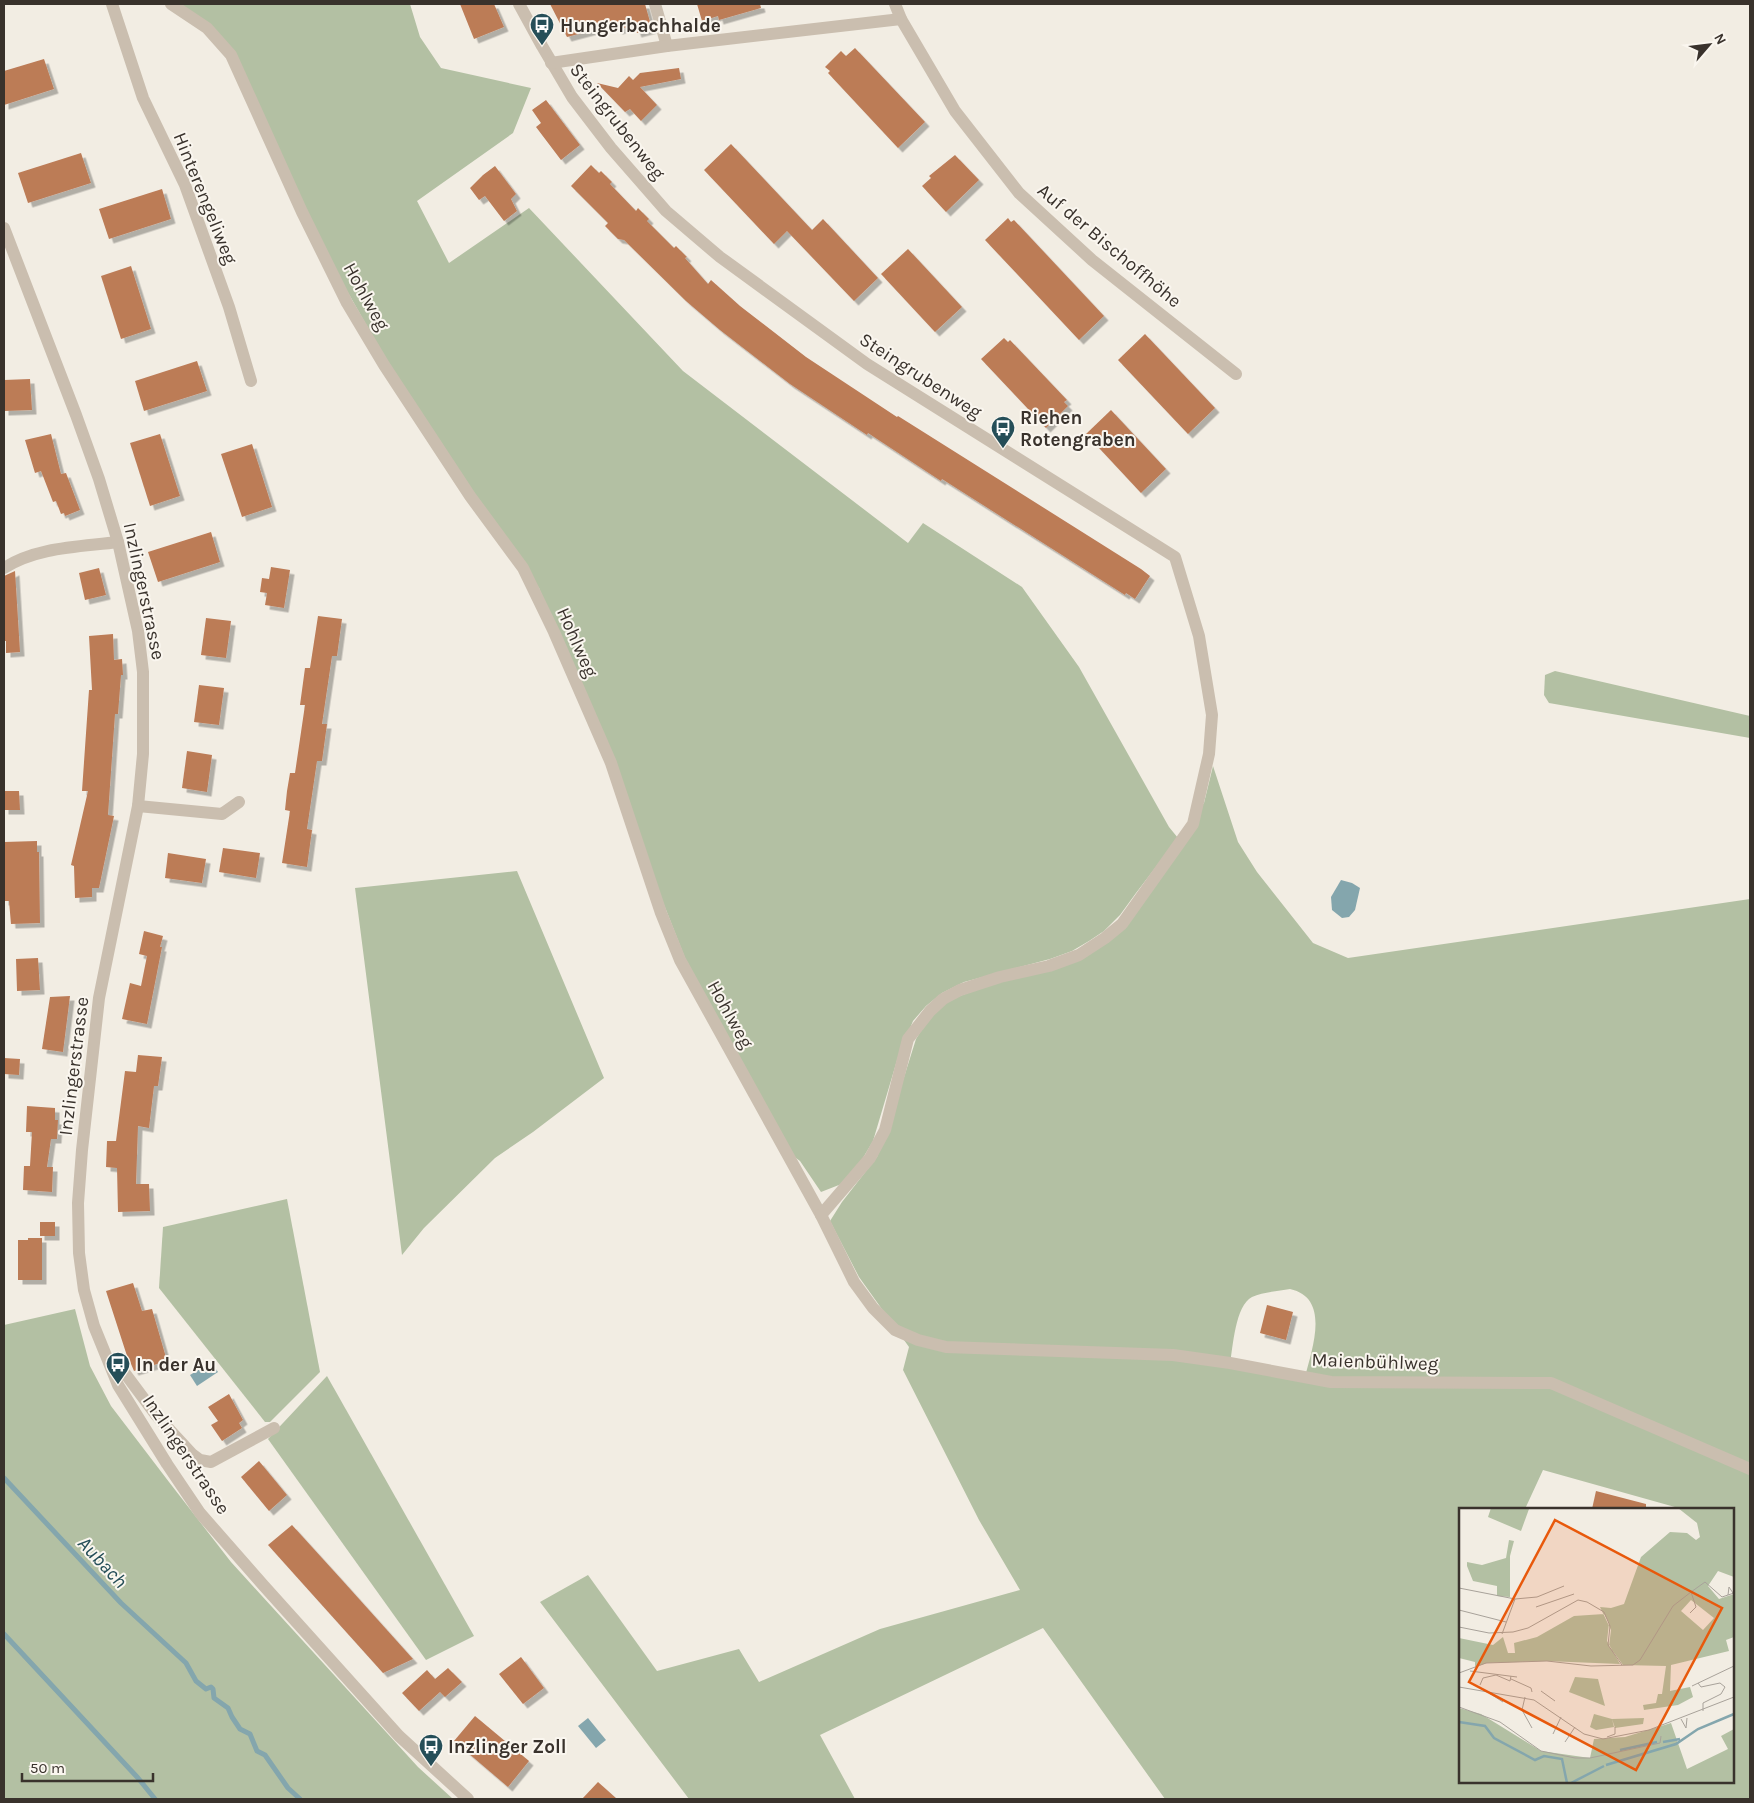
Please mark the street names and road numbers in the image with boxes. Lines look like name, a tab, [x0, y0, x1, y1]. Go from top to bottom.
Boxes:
street label: Steingrubenweg	[565, 59, 670, 184]
street label: Hinterengeliweg	[169, 129, 242, 268]
street label: Auf der Bischoffhöhe	[1033, 179, 1186, 312]
street label: Hohlweg	[339, 259, 394, 334]
street label: Steingrubenweg	[855, 328, 986, 424]
street label: Inzlingerstrasse	[119, 521, 169, 662]
street label: Hohlweg	[552, 604, 602, 681]
street label: Hohlweg	[703, 977, 758, 1052]
street label: Inzlingerstrasse	[55, 995, 93, 1137]
street label: Maienbühlweg	[1311, 1349, 1439, 1375]
street label: Inzlingerstrasse	[138, 1390, 234, 1519]

